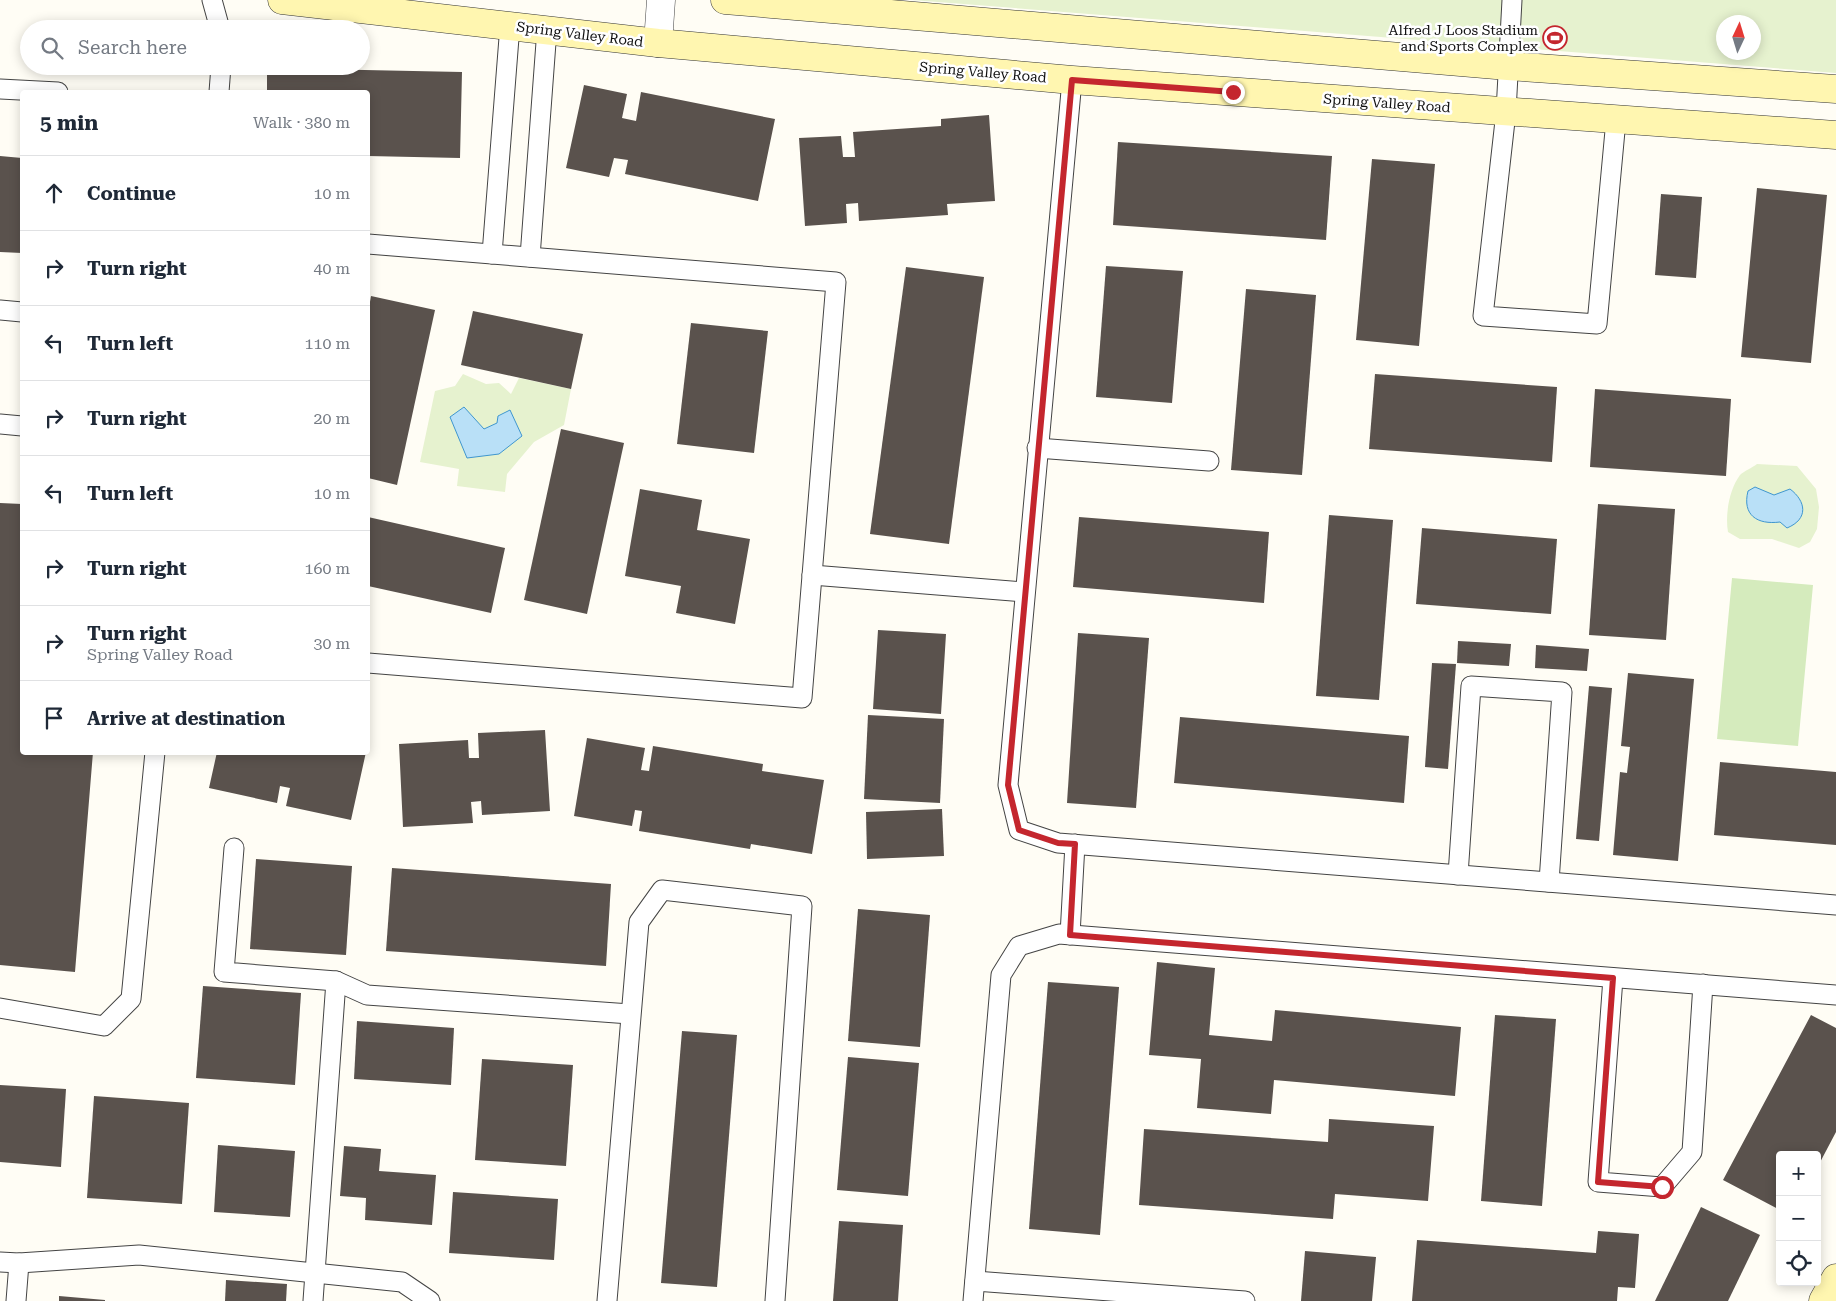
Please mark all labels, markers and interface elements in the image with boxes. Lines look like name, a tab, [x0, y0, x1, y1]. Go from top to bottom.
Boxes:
north arrow	[1716, 15, 1761, 60]
street label: Spring Valley Road	[516, 18, 644, 50]
search box	[20, 20, 370, 75]
place label: Alfred J Loos Stadium and Sports Complex	[1389, 22, 1538, 54]
sports icon: Alfred J Loos Stadium and Sports Complex	[1542, 25, 1568, 51]
icon: search	[38, 34, 66, 62]
text: Search here	[78, 36, 187, 59]
street label: Spring Valley Road	[919, 58, 1047, 86]
route end	[1222, 81, 1245, 104]
street label: Spring Valley Road	[1323, 91, 1451, 115]
text: 5 min	[40, 111, 98, 135]
text: Walk · 380 m	[253, 113, 350, 132]
icon: ahead	[40, 179, 68, 207]
text: Continue	[87, 182, 176, 205]
text: 10 m	[313, 184, 350, 203]
icon: right	[40, 254, 68, 282]
text: Turn right	[87, 257, 187, 280]
text: 40 m	[313, 259, 350, 278]
icon: left	[40, 329, 68, 357]
text: Turn left	[87, 332, 173, 355]
text: 110 m	[304, 334, 350, 353]
icon: right	[40, 404, 68, 432]
text: Turn right	[87, 407, 187, 430]
text: 20 m	[313, 409, 350, 428]
icon: left	[40, 479, 68, 507]
text: Turn left	[87, 482, 173, 505]
text: 10 m	[313, 484, 350, 503]
icon: right	[40, 554, 68, 582]
text: Turn right	[87, 557, 187, 580]
text: 160 m	[304, 559, 350, 578]
text: Turn right	[87, 622, 187, 645]
icon: right	[40, 629, 68, 657]
text: 30 m	[313, 634, 350, 653]
text: Spring Valley Road	[87, 645, 233, 664]
icon: arrive	[40, 704, 68, 732]
text: Arrive at destination	[87, 707, 285, 730]
map controls	[1776, 1151, 1821, 1286]
button: +	[1776, 1151, 1821, 1196]
route start	[1651, 1176, 1674, 1199]
button: −	[1776, 1196, 1821, 1241]
button: locate	[1776, 1241, 1821, 1286]

